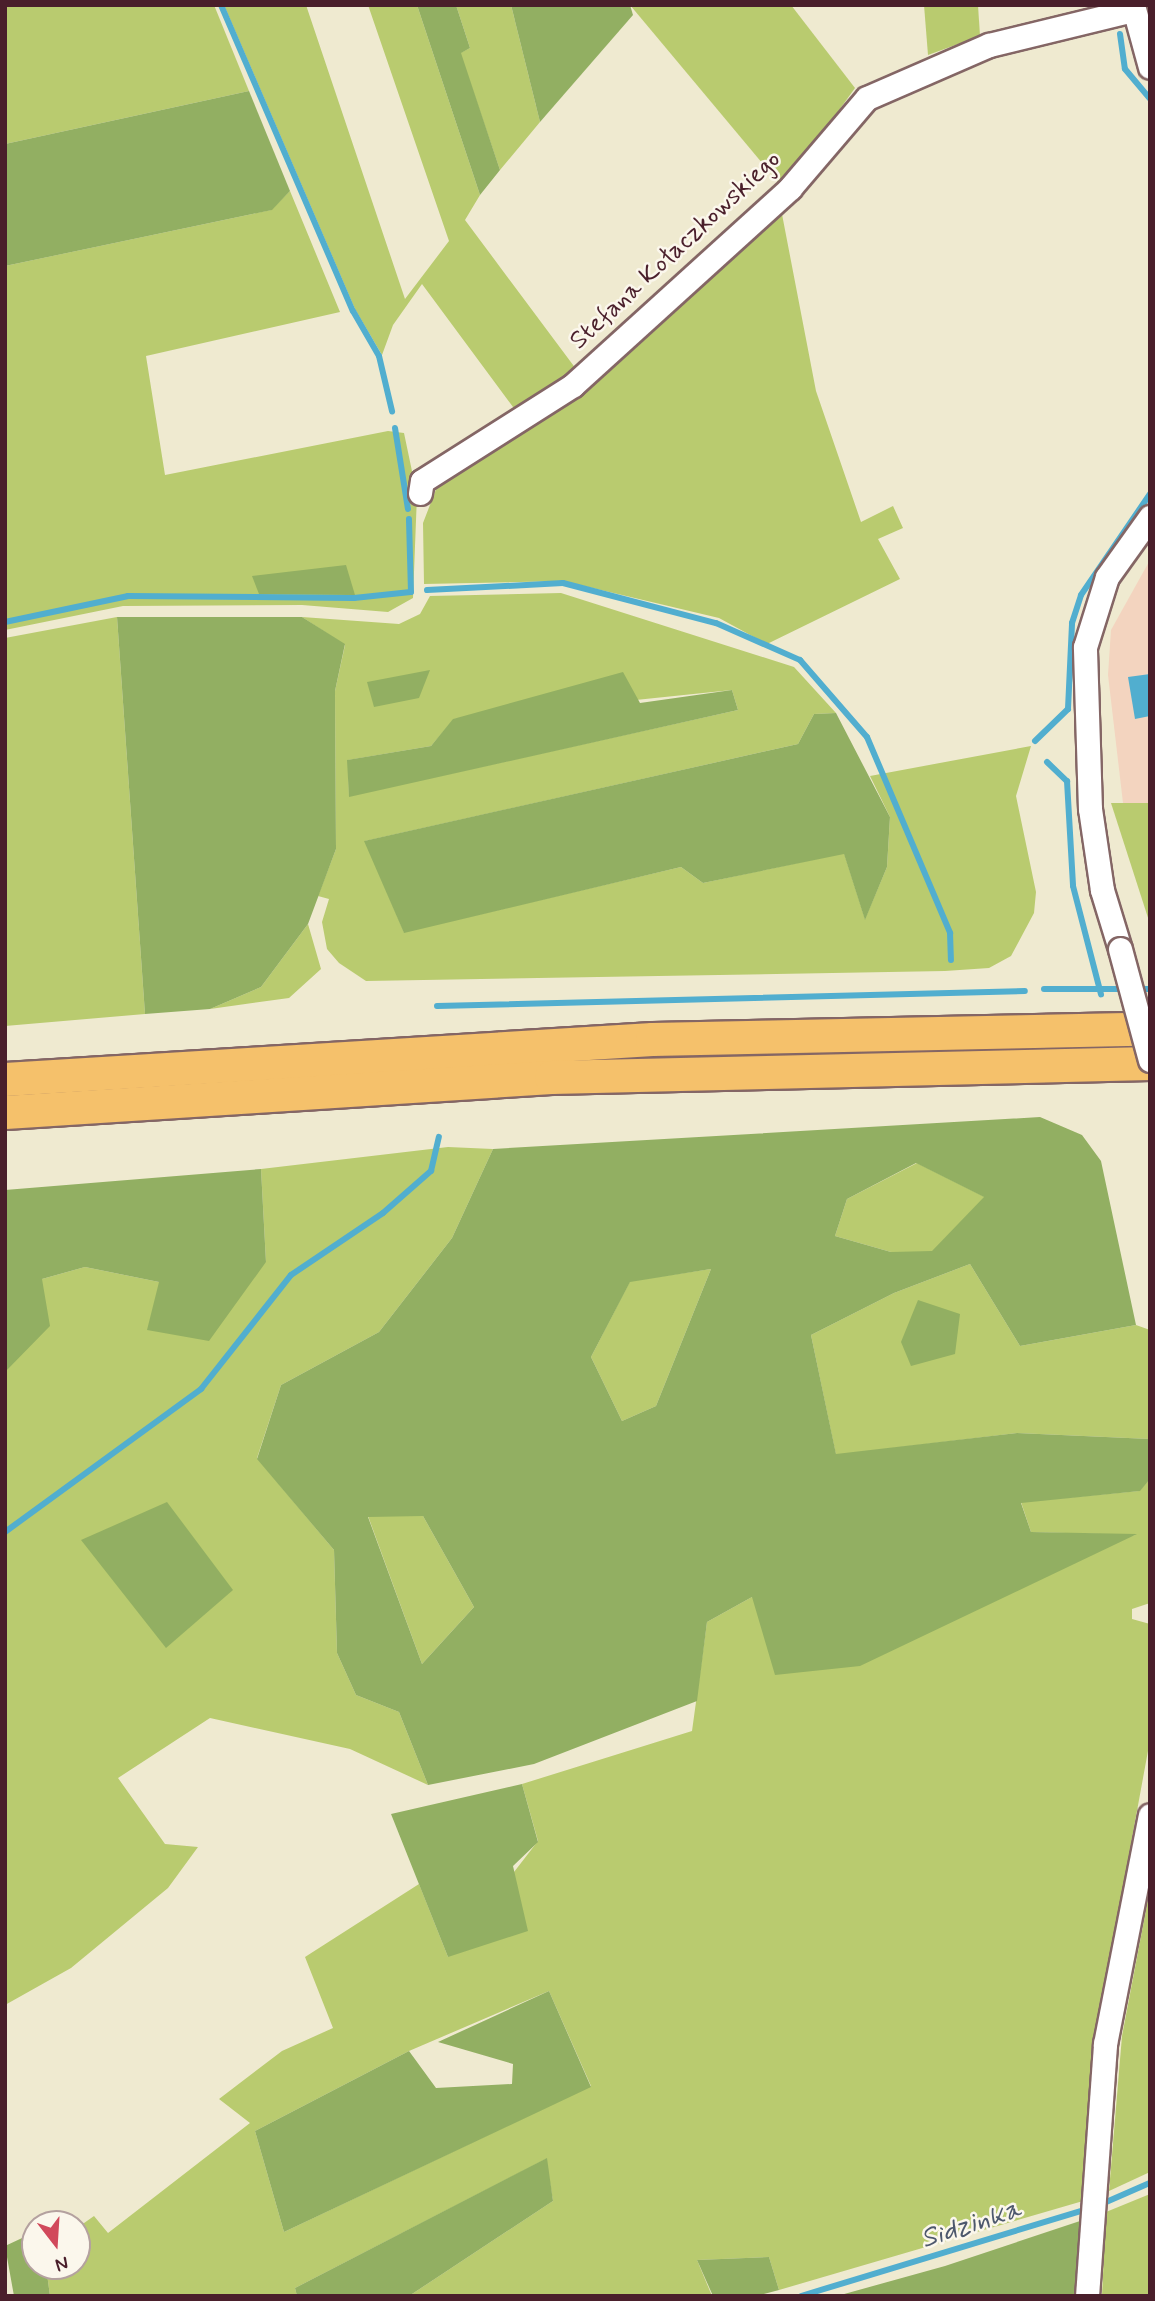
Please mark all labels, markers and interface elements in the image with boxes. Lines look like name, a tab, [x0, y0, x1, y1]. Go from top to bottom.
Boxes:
street label: Stefana Kołaczkowskiego	[564, 145, 788, 357]
water label: Sidzinka	[917, 2193, 1025, 2257]
north arrow	[21, 2210, 91, 2280]
text: N	[52, 2250, 71, 2277]

